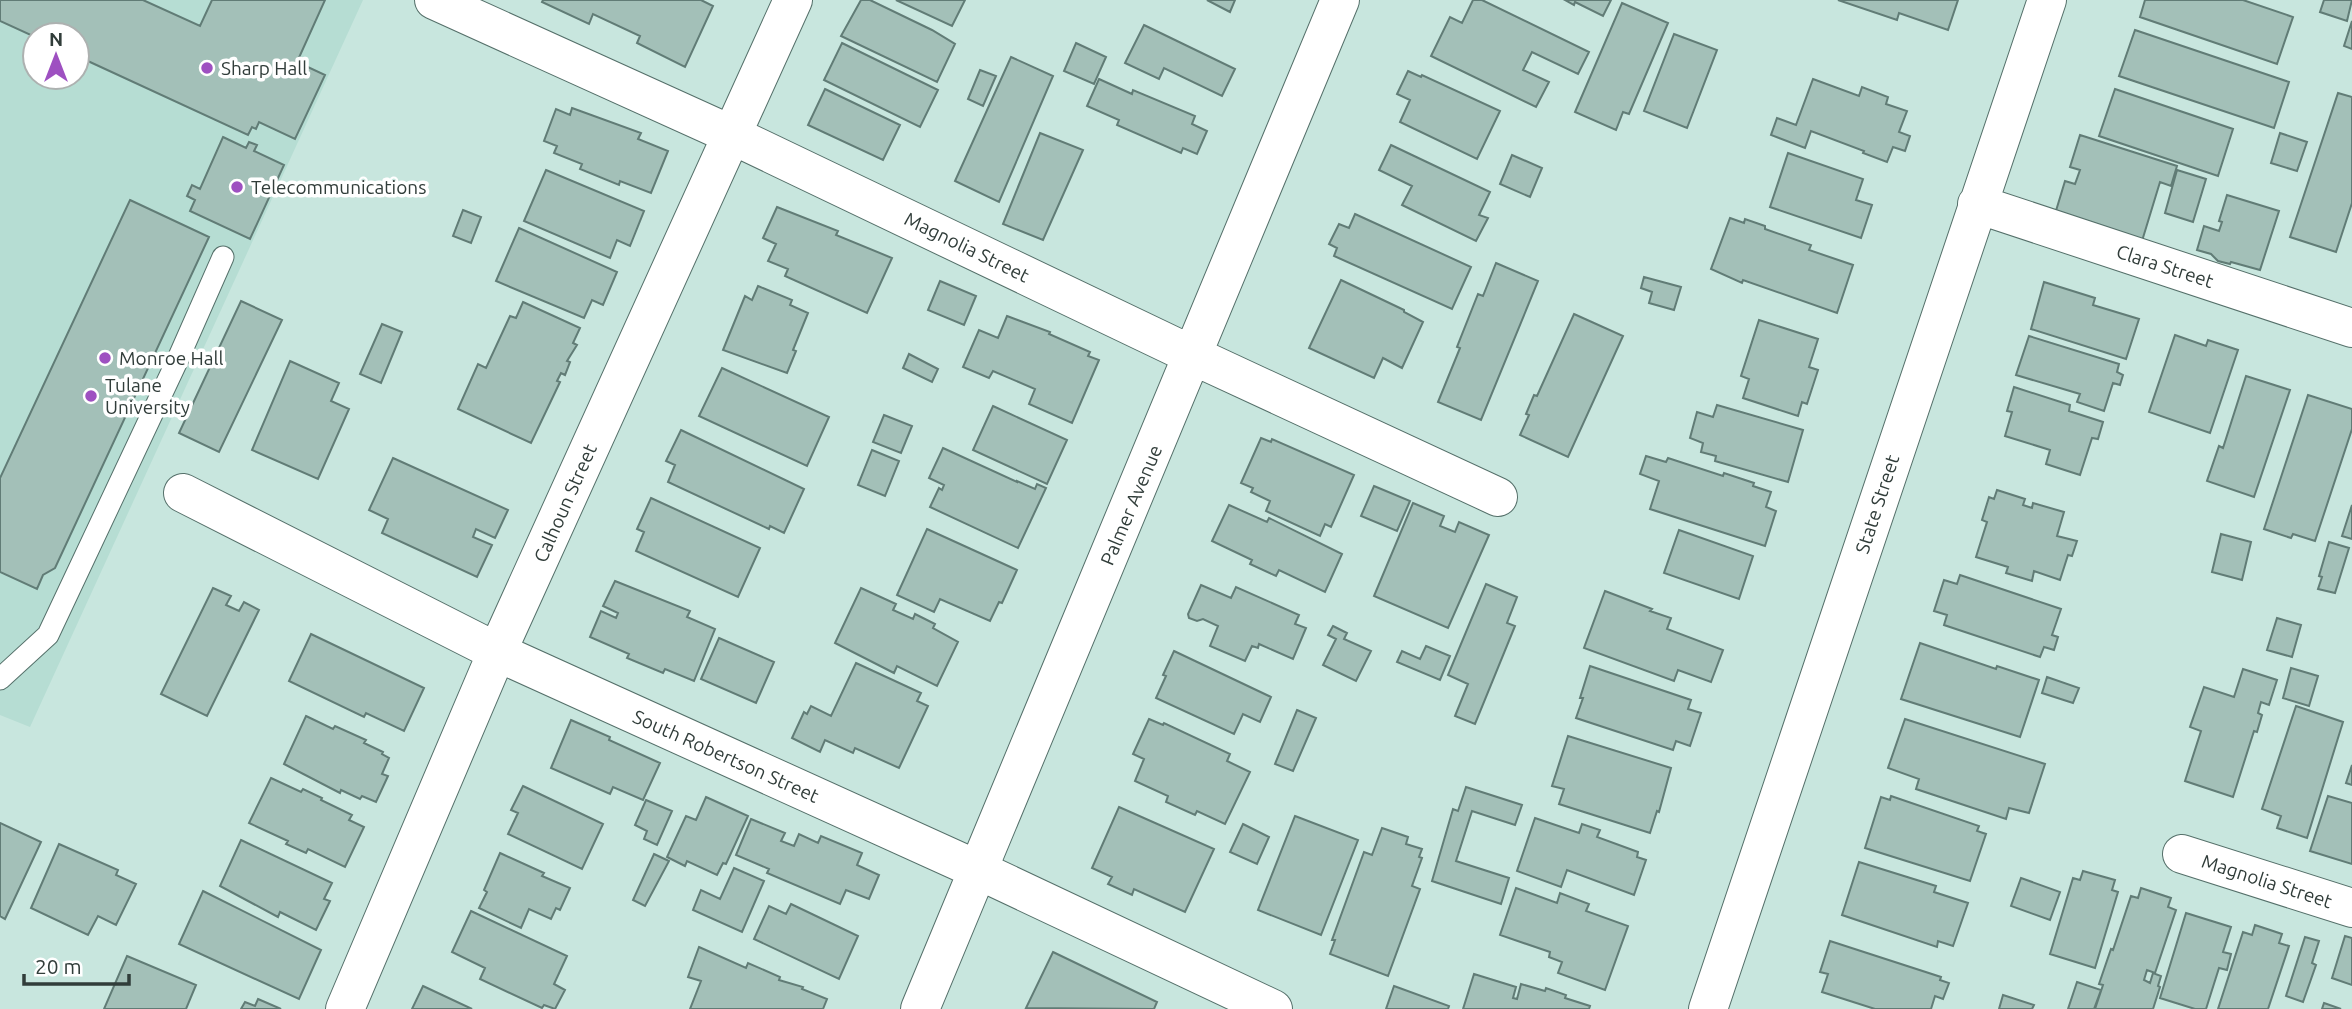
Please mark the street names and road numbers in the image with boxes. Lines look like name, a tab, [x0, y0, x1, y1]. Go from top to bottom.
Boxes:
street label: Magnolia Street	[901, 207, 1033, 287]
street label: Clara Street	[2114, 240, 2217, 292]
street label: Calhoun Street	[529, 440, 601, 566]
street label: Palmer Avenue	[1096, 442, 1166, 568]
street label: State Street	[1851, 451, 1903, 556]
street label: South Robertson Street	[630, 705, 823, 807]
street label: Magnolia Street	[2199, 850, 2336, 913]

